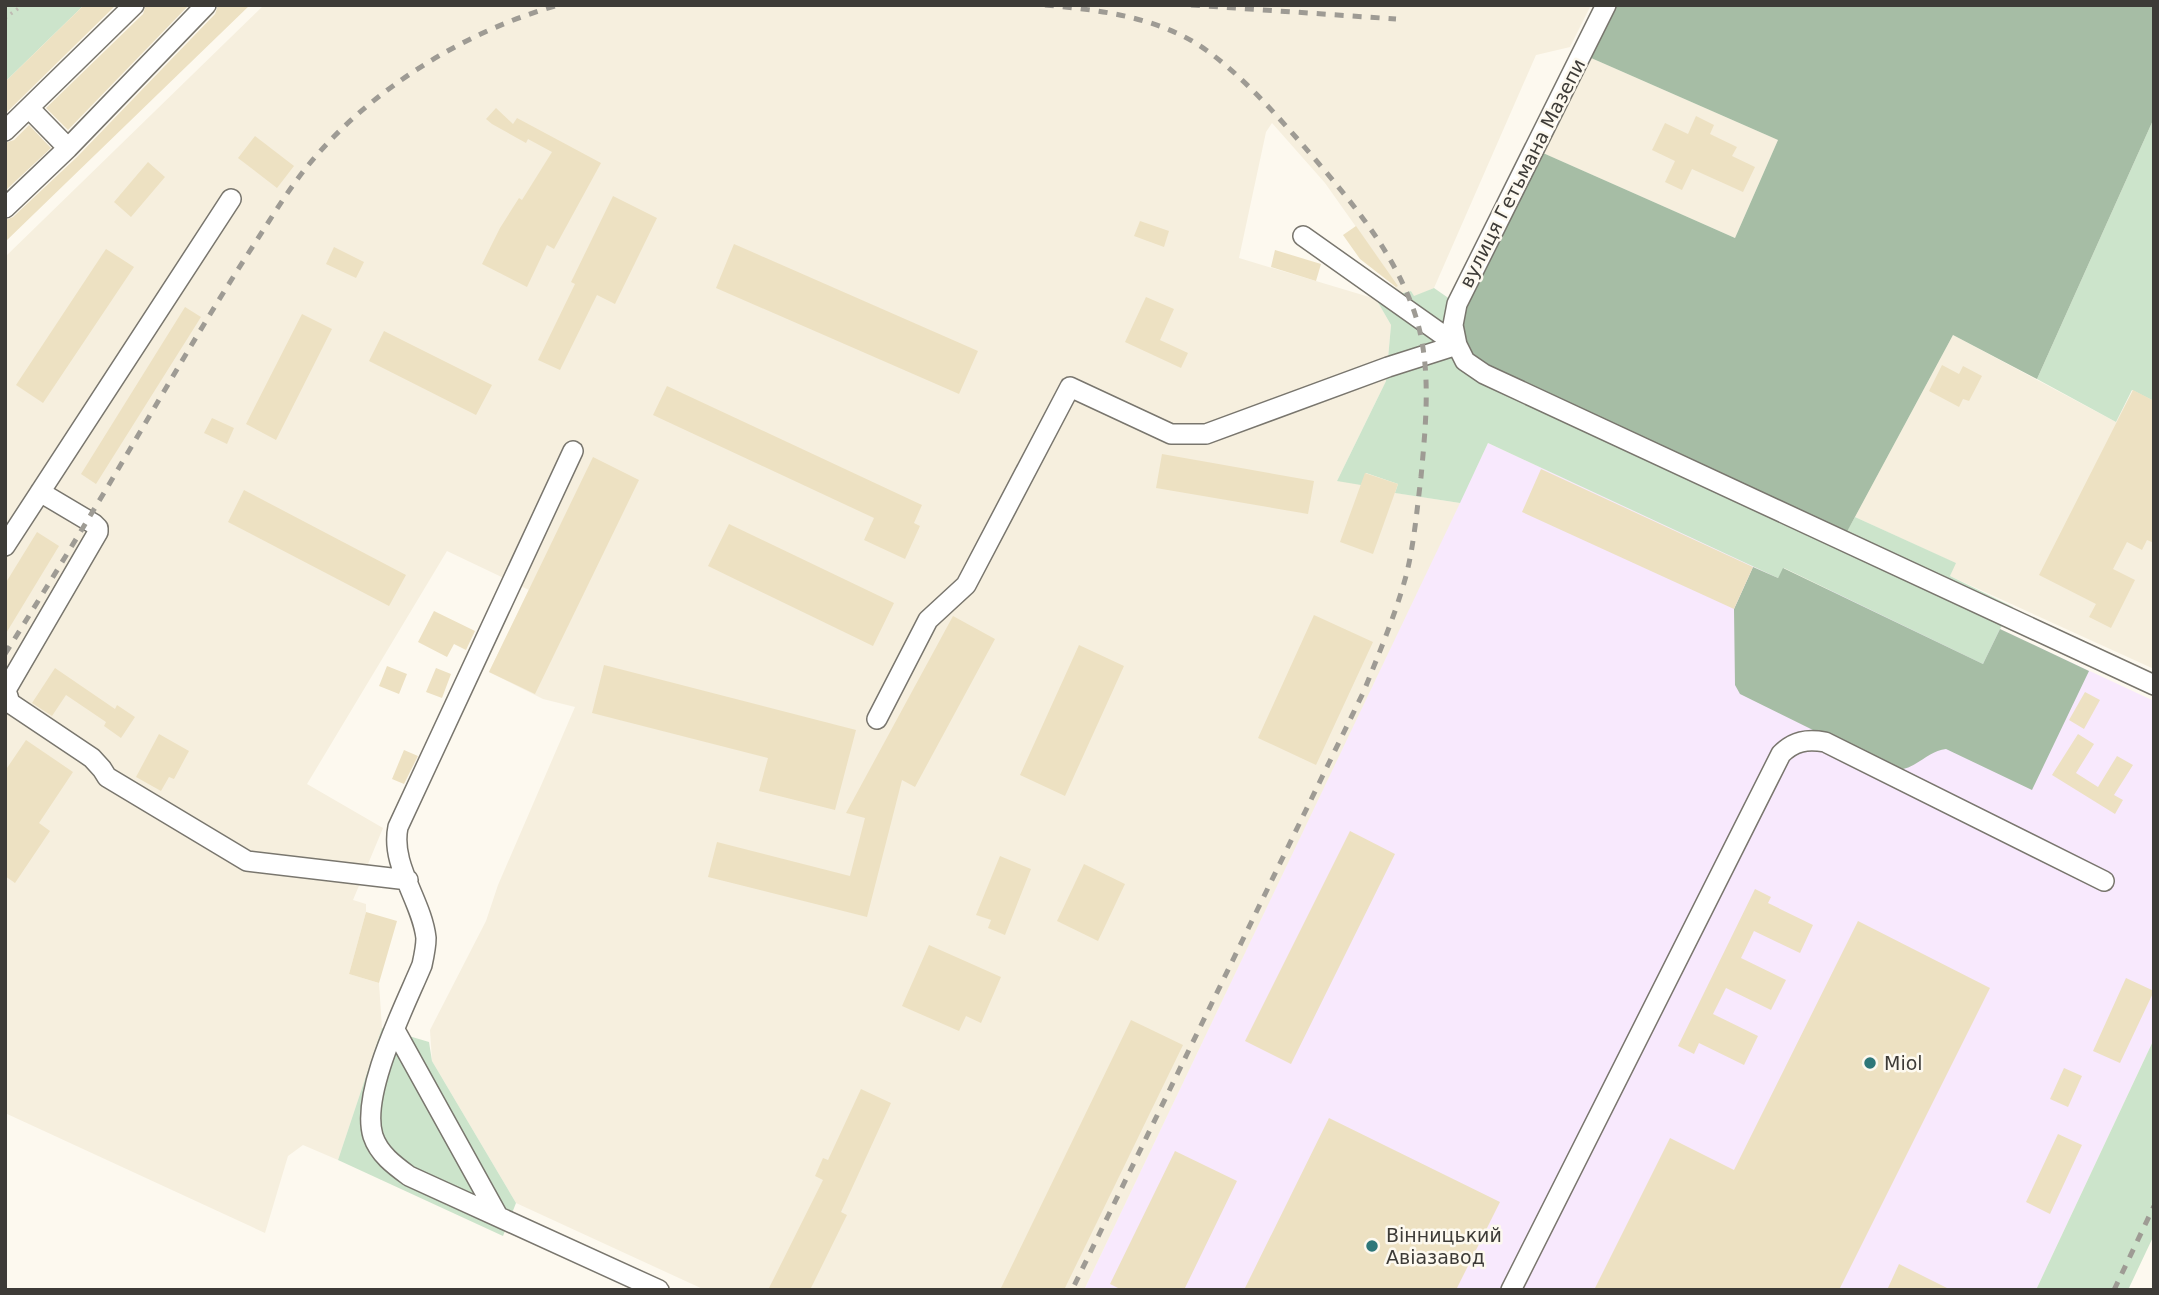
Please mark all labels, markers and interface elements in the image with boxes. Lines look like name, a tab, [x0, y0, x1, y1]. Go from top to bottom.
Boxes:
street label: вулиця Гетьмана Мазепи	[1455, 55, 1589, 291]
place label: Miol	[1884, 1052, 1923, 1074]
marker: Miol	[1862, 1055, 1878, 1071]
place label: Вінницький Авіазавод	[1386, 1224, 1502, 1268]
marker: Вінницький Авіазавод	[1364, 1238, 1380, 1254]

